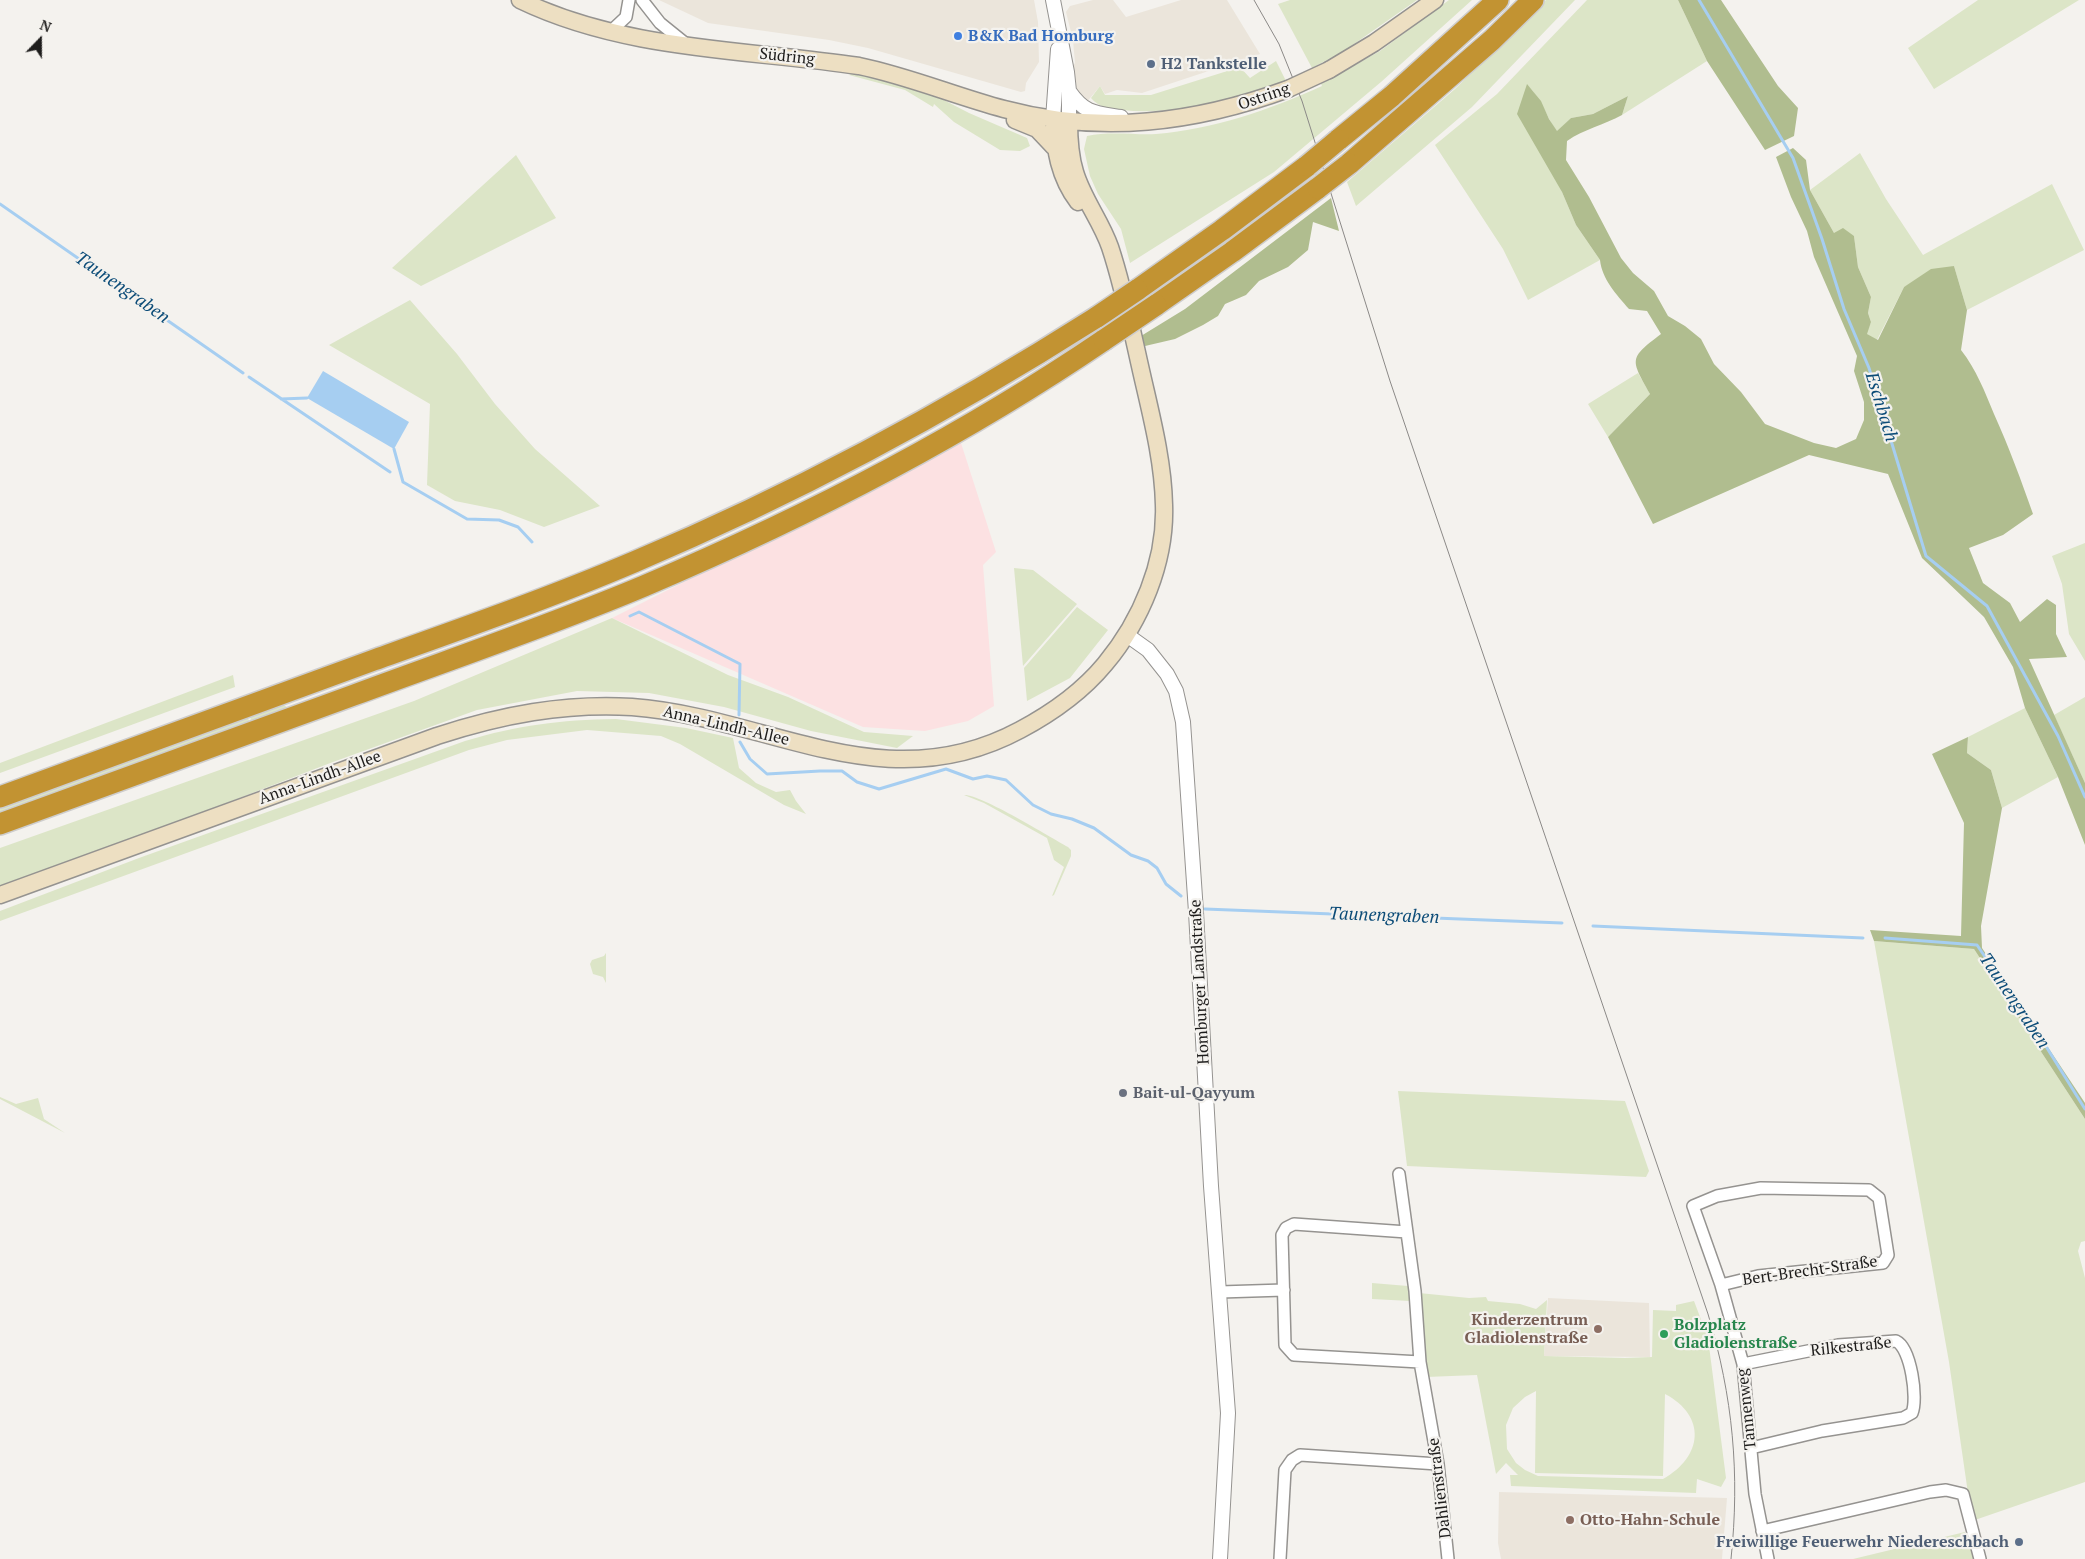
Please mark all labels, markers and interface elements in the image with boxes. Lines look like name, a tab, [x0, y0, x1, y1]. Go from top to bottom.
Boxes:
north arrow	[15, 15, 65, 65]
text: N	[37, 15, 54, 36]
place label: B&K Bad Homburg	[968, 26, 1113, 46]
marker: B&K Bad Homburg	[952, 30, 964, 42]
street label: Südring	[758, 45, 816, 69]
place label: H2 Tankstelle	[1161, 54, 1267, 74]
marker: H2 Tankstelle	[1145, 58, 1157, 70]
street label: Ostring	[1236, 79, 1292, 115]
water label: Taunengraben	[70, 247, 174, 329]
water label: Eschbach	[1860, 369, 1902, 445]
street label: Anna-Lindh-Allee	[661, 702, 791, 750]
street label: Anna-Lindh-Allee	[256, 747, 384, 809]
street label: Homburger Landstraße	[1186, 899, 1214, 1065]
water label: Taunengraben	[1328, 903, 1440, 929]
water label: Taunengraben	[1974, 949, 2054, 1053]
place label: Bait-ul-Qayyum	[1133, 1083, 1255, 1103]
marker: Bait-ul-Qayyum	[1117, 1087, 1129, 1099]
street label: Bert-Brecht-Straße	[1741, 1252, 1879, 1290]
place label: Kinderzentrum Gladiolenstraße	[1465, 1310, 1588, 1348]
place label: Bolzplatz Gladiolenstraße	[1674, 1315, 1797, 1353]
marker: Kinderzentrum Gladiolenstraße	[1592, 1323, 1604, 1335]
marker: Bolzplatz Gladiolenstraße	[1658, 1328, 1670, 1340]
street label: Rilkestraße	[1810, 1333, 1892, 1361]
street label: Tannenweg	[1733, 1367, 1761, 1451]
street label: Dahlienstraße	[1424, 1437, 1456, 1539]
place label: Otto-Hahn-Schule	[1580, 1510, 1720, 1530]
marker: Otto-Hahn-Schule	[1564, 1514, 1576, 1526]
place label: Freiwillige Feuerwehr Niedereschbach	[1716, 1532, 2009, 1552]
marker: Freiwillige Feuerwehr Niedereschbach	[2013, 1536, 2025, 1548]

